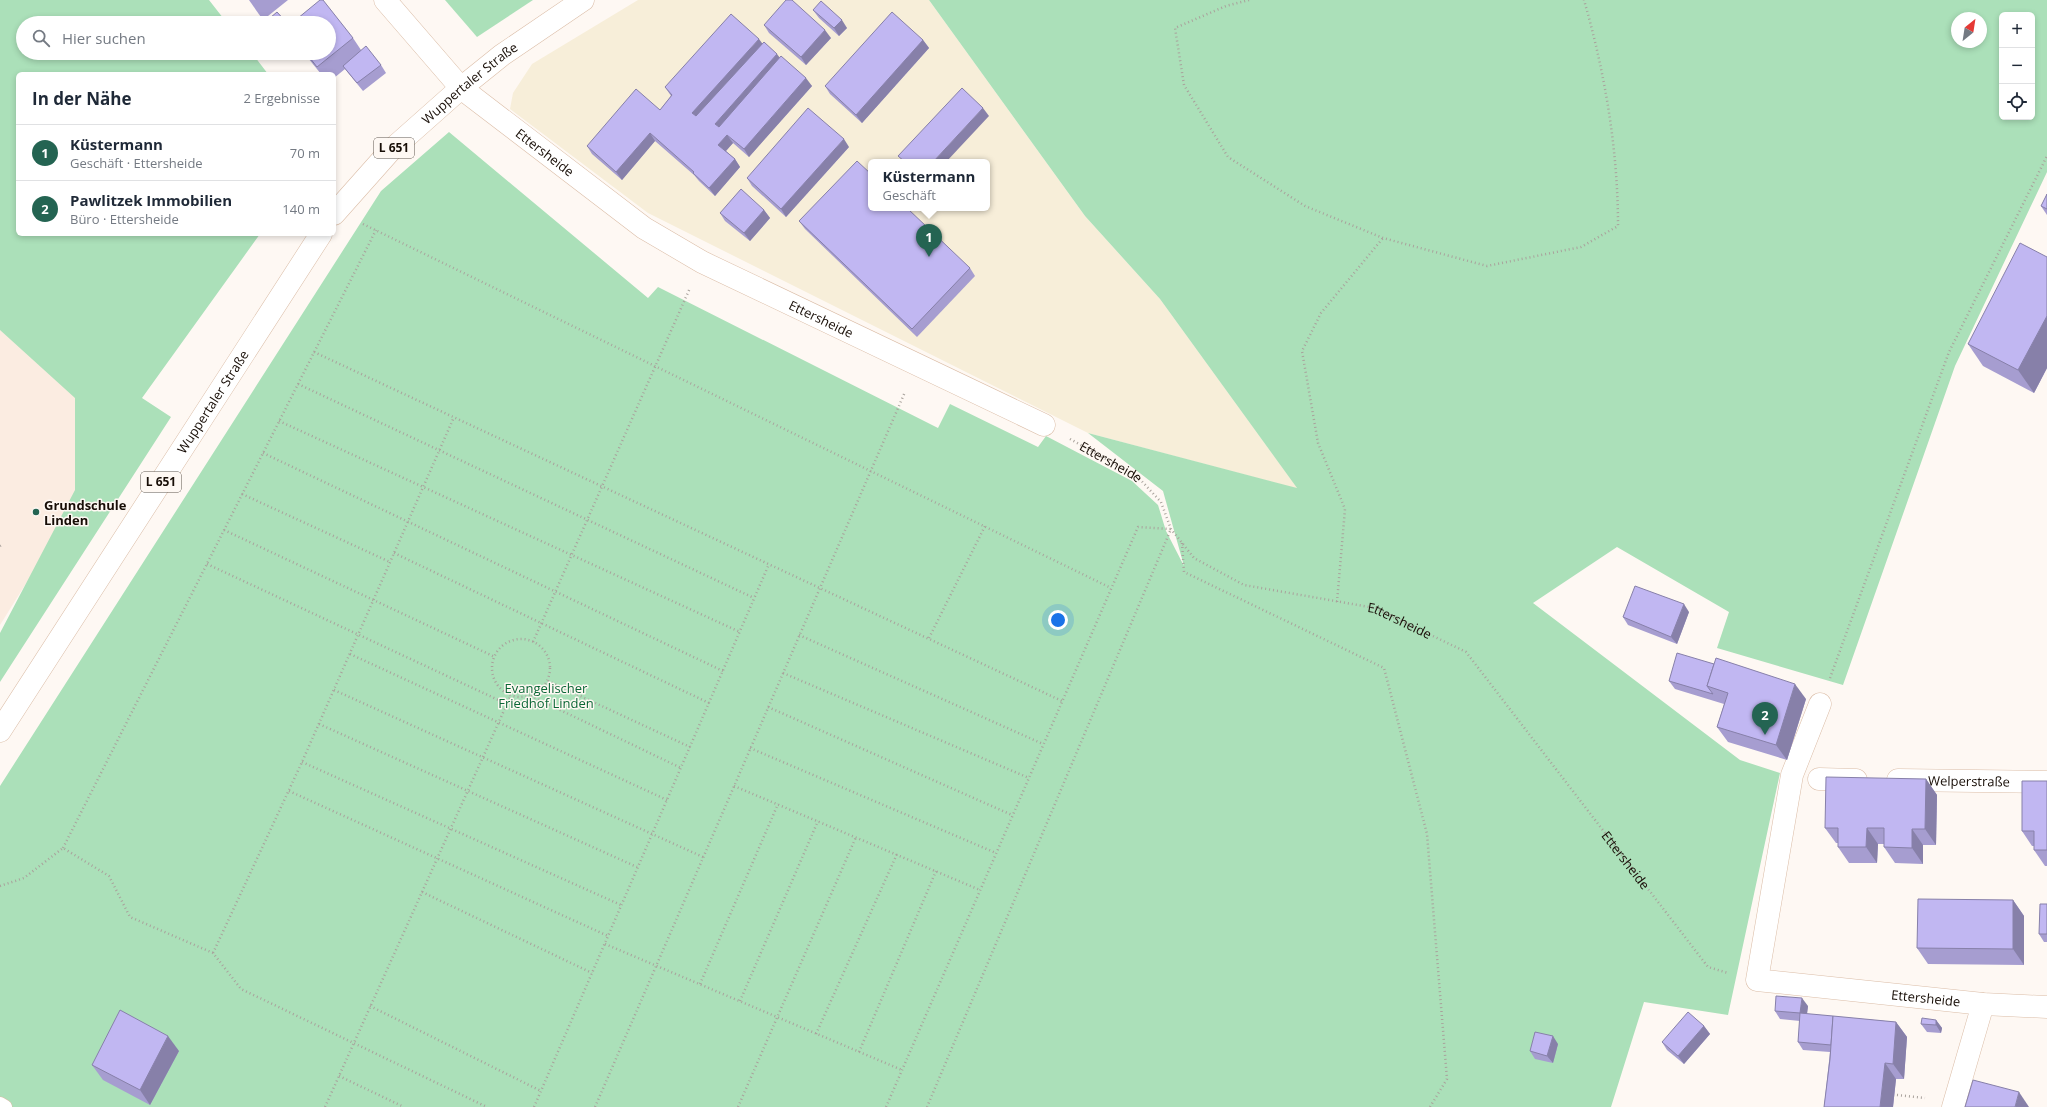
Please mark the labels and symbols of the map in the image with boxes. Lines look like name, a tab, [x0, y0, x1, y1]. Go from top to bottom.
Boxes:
north arrow	[1951, 12, 1987, 48]
street label: Wuppertaler Straße	[418, 38, 521, 128]
street label: Ettersheide	[512, 124, 578, 180]
road number: L 651	[374, 138, 414, 158]
pin: 1	[916, 224, 942, 257]
street label: Ettersheide	[786, 296, 856, 342]
street label: Wuppertaler Straße	[173, 347, 253, 457]
street label: Ettersheide	[1076, 437, 1147, 486]
road number: L 651	[141, 472, 181, 492]
place label: Grundschule Linden	[44, 496, 127, 529]
marker: Grundschule Linden	[31, 507, 41, 517]
street label: Ettersheide	[1366, 598, 1435, 643]
your location	[1048, 610, 1068, 630]
park label: Evangelischer Friedhof Linden	[498, 679, 594, 712]
pin: 2	[1752, 702, 1778, 735]
street label: Welperstraße	[1928, 771, 2010, 791]
street label: Ettersheide	[1598, 827, 1654, 893]
street label: Ettersheide	[1890, 985, 1961, 1011]

